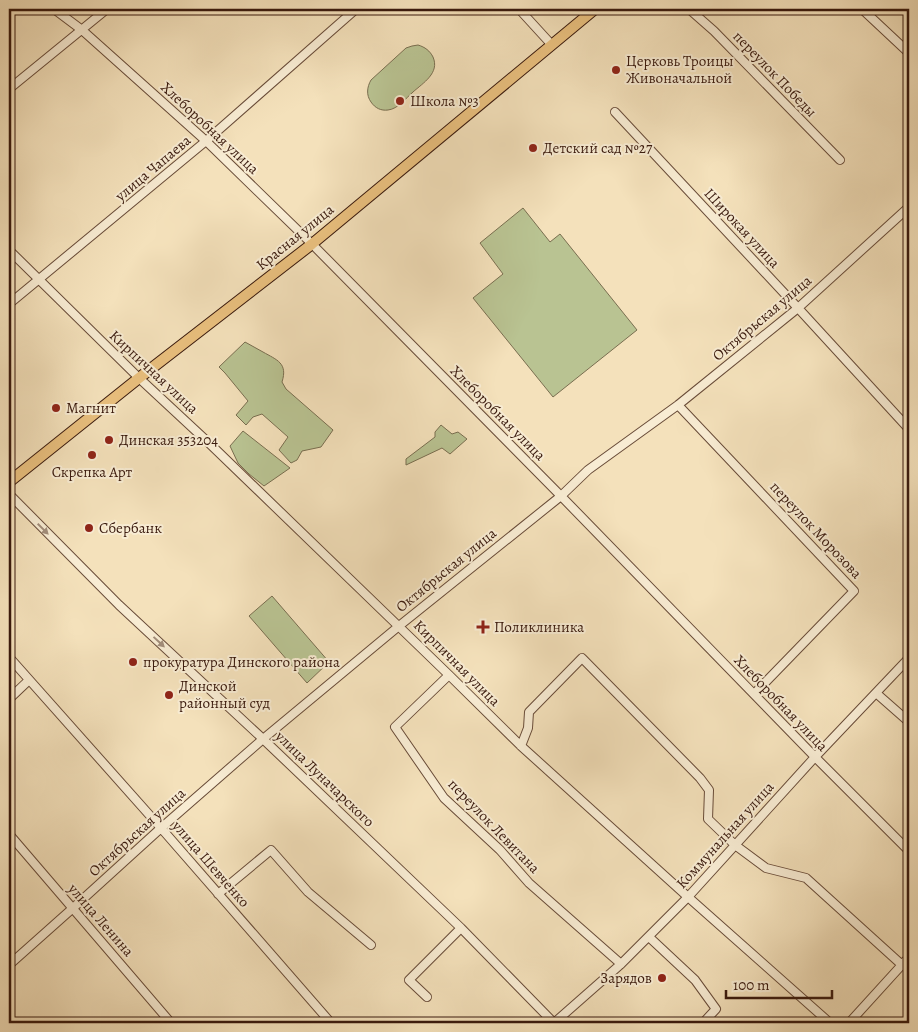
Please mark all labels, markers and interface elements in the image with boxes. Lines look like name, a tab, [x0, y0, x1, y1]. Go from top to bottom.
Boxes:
street label: переулок Победы	[729, 27, 821, 121]
place label: Церковь Троицы Живоначальной	[626, 51, 733, 88]
marker: Церковь Троицы Живоначальной	[610, 64, 622, 76]
street label: Хлеборобная улица	[157, 77, 263, 179]
place label: Школа №3	[410, 91, 479, 111]
marker: Школа №3	[394, 95, 406, 107]
street label: улица Чапаева	[110, 130, 195, 206]
place label: Детский сад №27	[543, 138, 653, 158]
marker: Детский сад №27	[527, 142, 539, 154]
street label: Широкая улица	[700, 184, 784, 273]
street label: Красная улица	[252, 199, 338, 275]
street label: Октябрьская улица	[708, 270, 816, 365]
street label: Кирпичная улица	[105, 326, 203, 419]
street label: Хлеборобная улица	[446, 361, 550, 465]
place label: Магнит	[66, 398, 116, 418]
marker: Магнит	[50, 402, 62, 414]
place label: Динская 353204	[119, 430, 218, 450]
marker: Динская 353204	[103, 434, 115, 446]
marker: Скрепка Арт	[86, 449, 98, 461]
place label: Скрепка Арт	[52, 462, 133, 482]
street label: переулок Морозова	[766, 477, 866, 583]
place label: Сбербанк	[99, 518, 162, 538]
marker: Сбербанк	[83, 522, 95, 534]
one-way arrow	[37, 523, 49, 535]
street label: Октябрьская улица	[392, 523, 500, 617]
street label: Кирпичная улица	[409, 615, 505, 711]
place label: Поликлиника	[494, 617, 584, 637]
marker: Поликлиника	[476, 620, 490, 634]
one-way arrow	[153, 636, 165, 648]
street label: Хлеборобная улица	[730, 650, 832, 756]
place label: прокуратура Динского района	[143, 652, 340, 672]
marker: прокуратура Динского района	[127, 656, 139, 668]
place label: Динской районный суд	[179, 676, 270, 713]
marker: Динской районный суд	[163, 689, 175, 701]
street label: улица Луначарского	[270, 726, 379, 831]
street label: переулок Левитана	[444, 774, 544, 878]
street label: Коммунальная улица	[672, 777, 778, 893]
street label: Октябрьская улица	[84, 783, 190, 881]
street label: улица Шевченко	[167, 816, 254, 912]
street label: улица Ленина	[63, 878, 138, 961]
scale bar	[726, 967, 832, 999]
place label: Зарядов	[600, 968, 652, 988]
marker: Зарядов	[656, 972, 668, 984]
text: 100 m	[733, 975, 770, 995]

